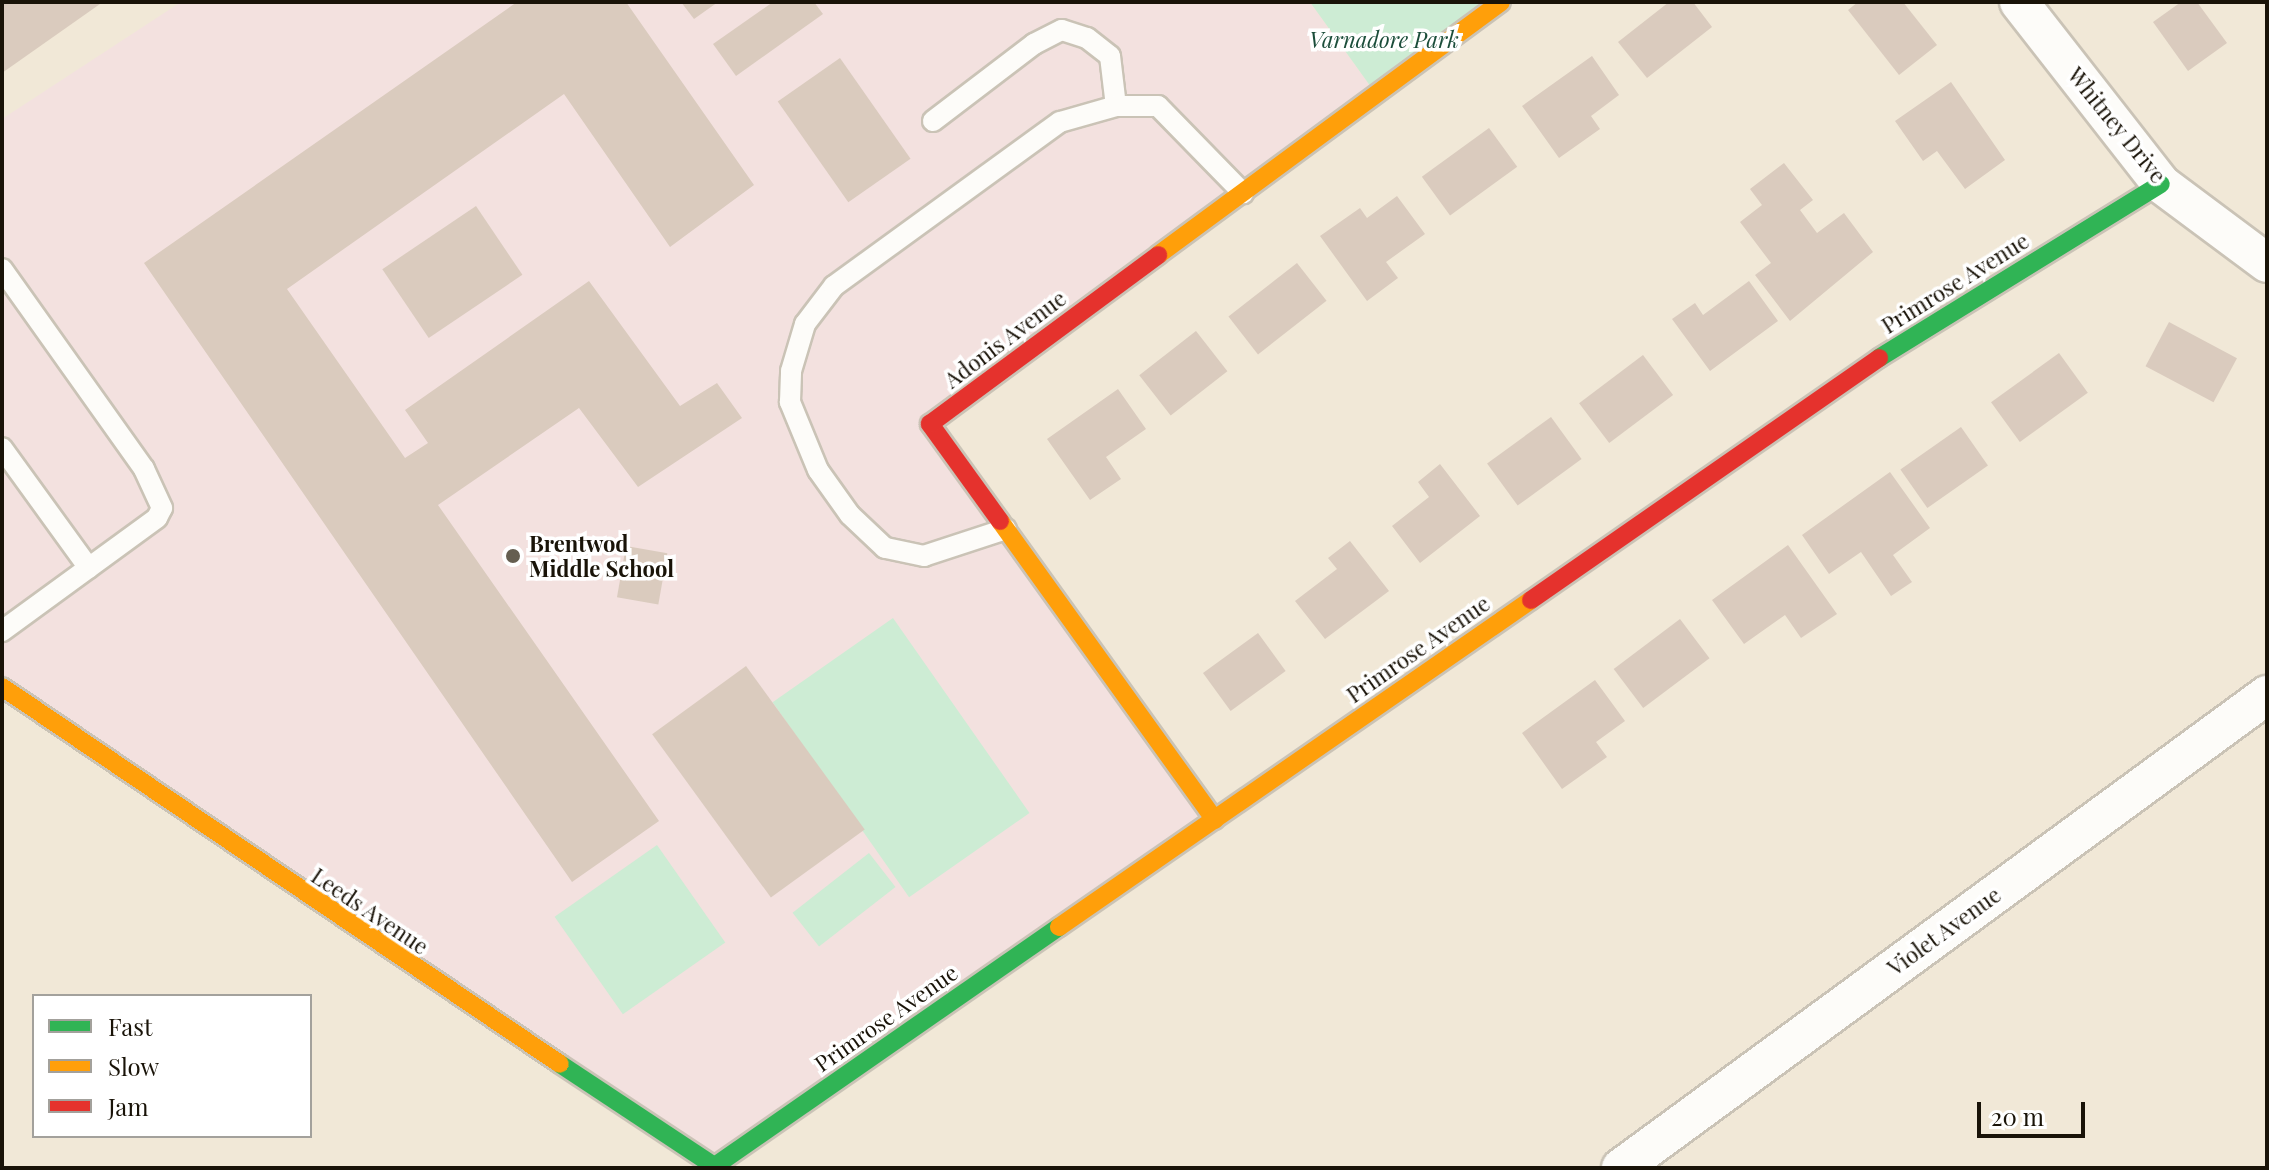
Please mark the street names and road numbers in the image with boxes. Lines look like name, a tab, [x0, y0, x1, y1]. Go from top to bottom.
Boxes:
street label: Whitney Drive	[2062, 62, 2172, 188]
street label: Primrose Avenue	[1876, 227, 2034, 339]
street label: Adonis Avenue	[939, 284, 1071, 394]
street label: Primrose Avenue	[1341, 590, 1495, 708]
street label: Leeds Avenue	[306, 862, 434, 960]
street label: Violet Avenue	[1882, 881, 2006, 981]
street label: Primrose Avenue	[809, 959, 963, 1077]

